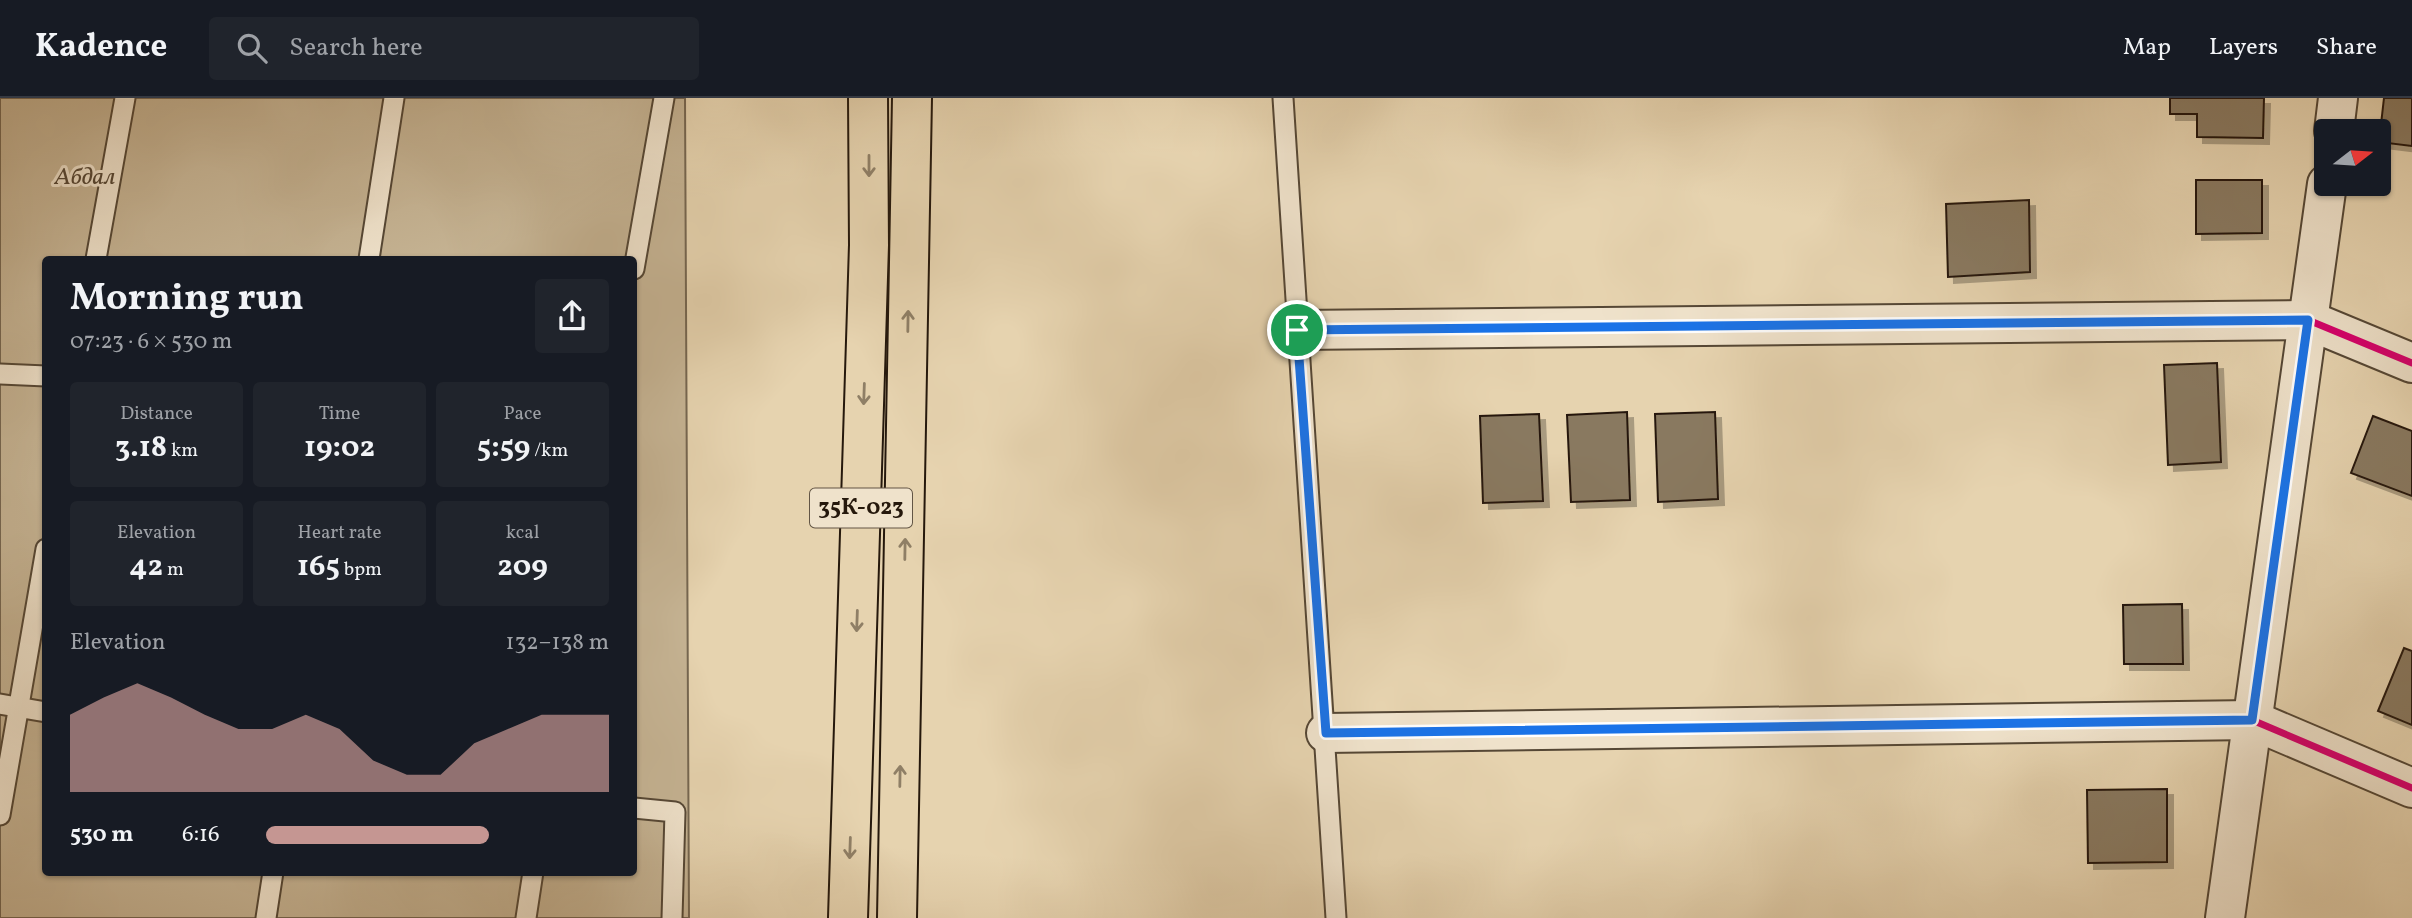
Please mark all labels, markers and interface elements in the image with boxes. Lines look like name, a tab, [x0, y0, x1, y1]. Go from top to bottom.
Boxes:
search box	[209, 17, 699, 80]
text: Kadence	[35, 25, 167, 71]
icon: search	[233, 29, 271, 67]
text: Search here	[289, 30, 423, 66]
text: Map	[2123, 31, 2171, 65]
text: Layers	[2209, 31, 2278, 65]
text: Share	[2316, 31, 2377, 65]
north arrow	[2314, 119, 2390, 196]
map controls	[2314, 119, 2391, 196]
one-way arrow	[862, 154, 876, 177]
park label: Абдал	[54, 161, 115, 195]
text: Morning run	[70, 273, 304, 326]
button: share	[535, 279, 609, 353]
pin	[1267, 300, 1327, 360]
one-way arrow	[902, 310, 915, 333]
icon: arrive	[1278, 311, 1316, 349]
text: 07:23 · 6 × 530 m	[70, 326, 232, 358]
one-way arrow	[858, 382, 871, 405]
text: Distance	[120, 401, 193, 427]
text: Time	[319, 401, 360, 427]
text: Pace	[503, 401, 542, 427]
text: 3.18	[115, 427, 167, 469]
text: 19:02	[304, 427, 375, 469]
text: 5:59	[477, 427, 530, 469]
text: km	[167, 438, 198, 464]
text: /km	[530, 438, 568, 464]
road number: 35К-023	[810, 488, 912, 528]
text: Elevation	[117, 520, 196, 546]
text: Heart rate	[298, 520, 381, 546]
text: kcal	[506, 520, 539, 546]
one-way arrow	[898, 538, 912, 561]
text: 42	[129, 546, 163, 588]
text: 165	[297, 546, 340, 588]
text: 209	[497, 546, 548, 588]
text: m	[163, 557, 184, 583]
text: bpm	[340, 557, 382, 583]
one-way arrow	[851, 609, 864, 632]
text: Elevation	[70, 627, 166, 659]
text: 132–138 m	[506, 627, 609, 659]
one-way arrow	[893, 765, 907, 788]
text: 530 m	[70, 819, 133, 851]
text: 6:16	[182, 819, 220, 851]
one-way arrow	[844, 837, 857, 860]

